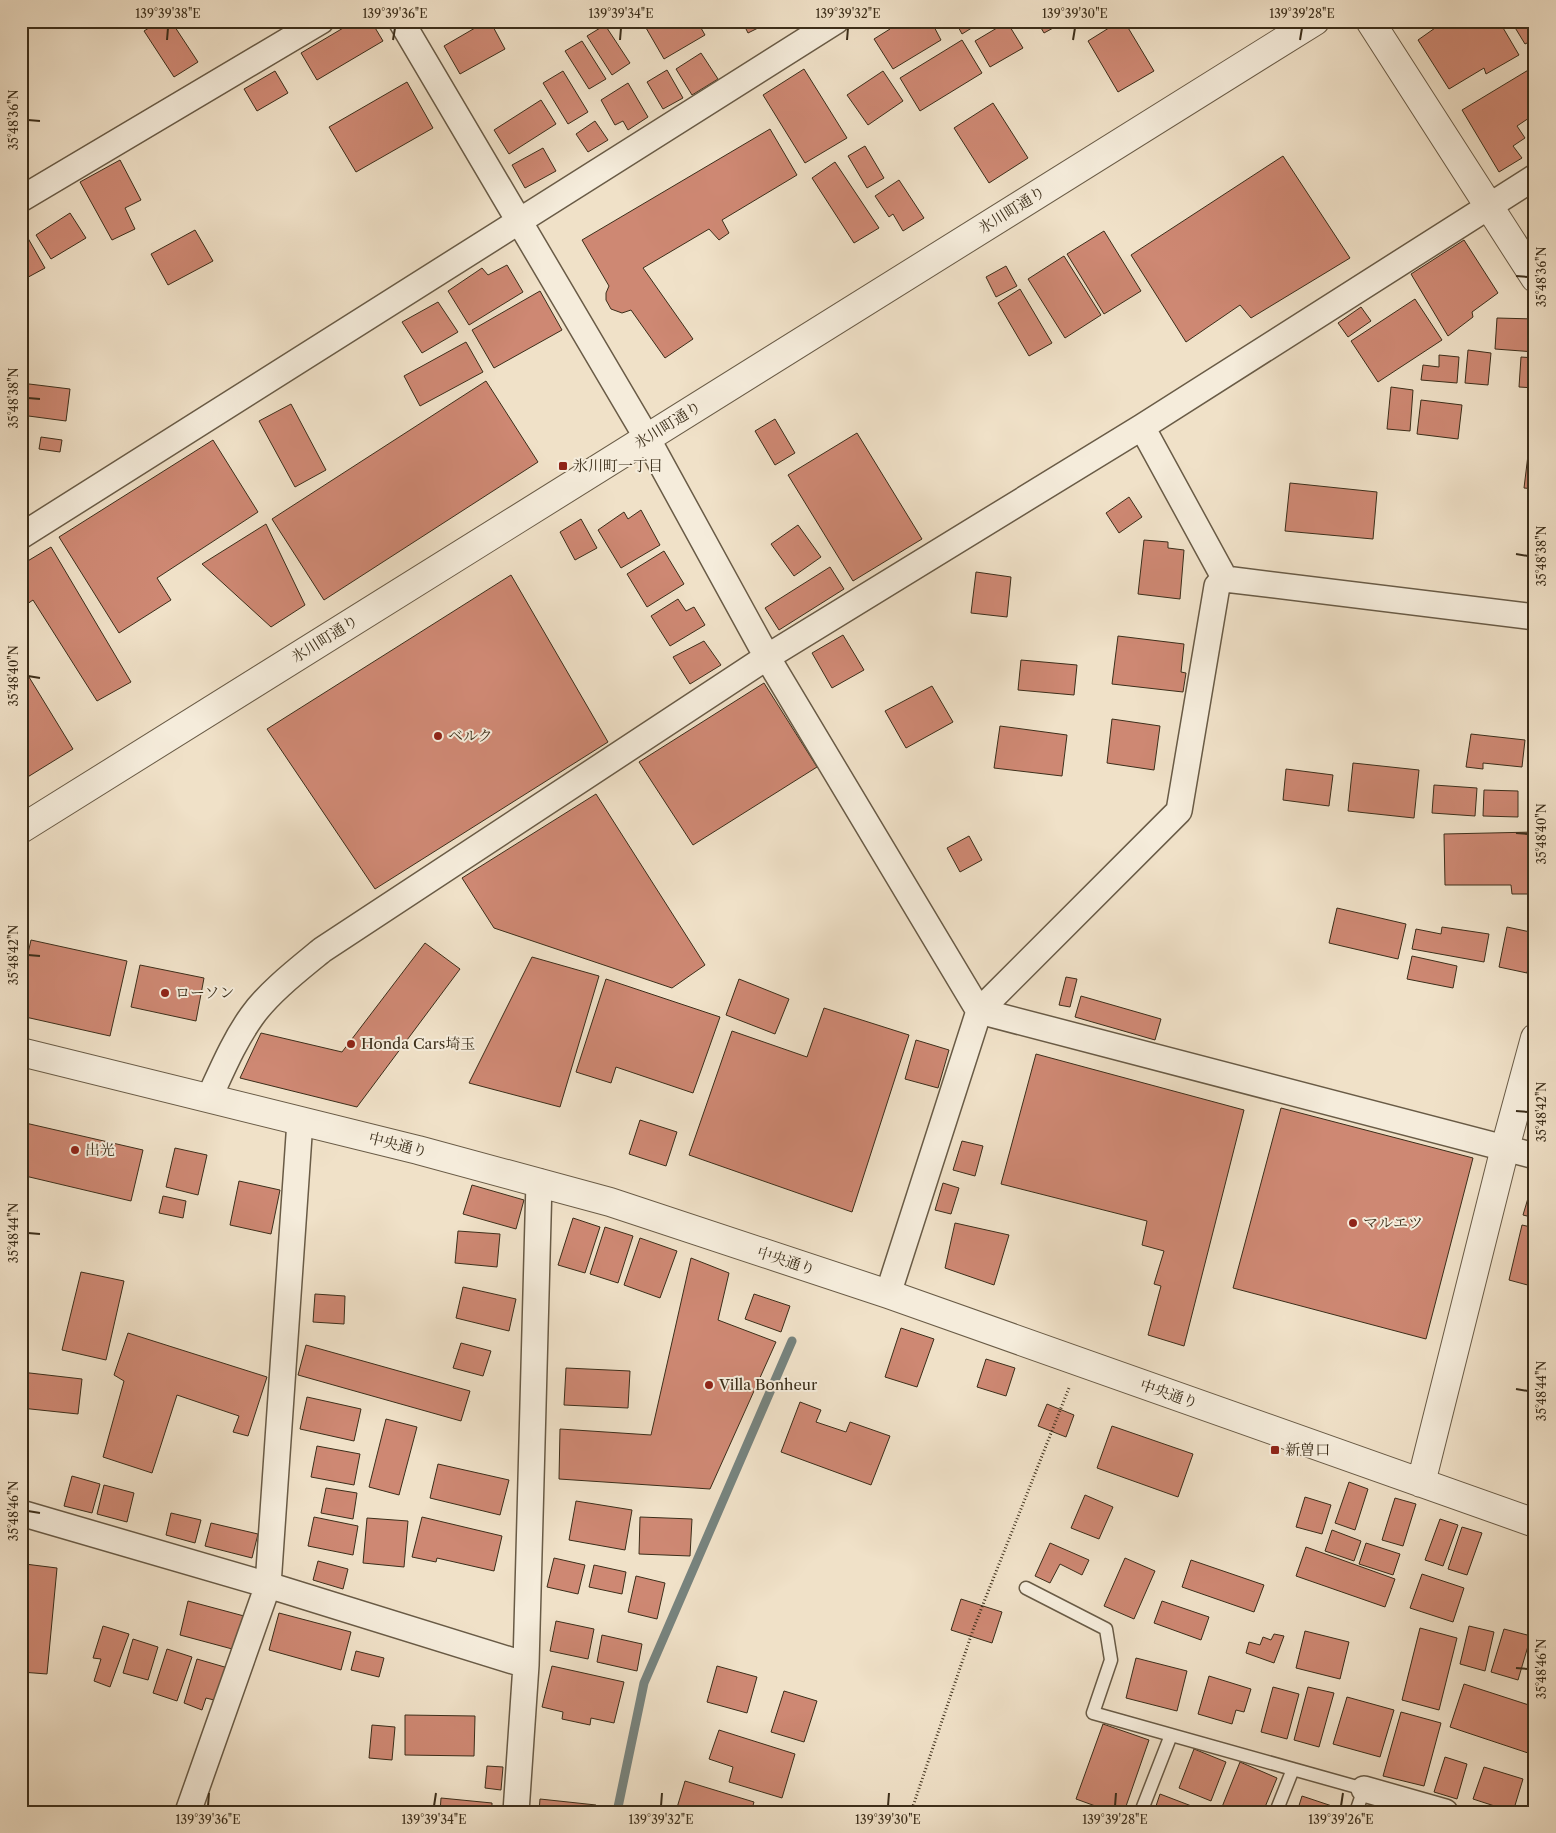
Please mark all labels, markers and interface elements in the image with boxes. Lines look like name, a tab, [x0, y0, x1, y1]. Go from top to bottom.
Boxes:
text: 139°39'38"E	[135, 6, 201, 21]
text: 139°39'36"E	[362, 6, 428, 21]
text: 139°39'34"E	[588, 6, 654, 21]
text: 139°39'32"E	[815, 6, 881, 21]
text: 139°39'30"E	[1042, 6, 1108, 21]
text: 139°39'28"E	[1269, 6, 1335, 21]
text: 35°48'36"N	[6, 90, 21, 150]
street label: 氷川町通り	[975, 182, 1049, 238]
text: 35°48'36"N	[1534, 247, 1549, 307]
text: 35°48'38"N	[6, 367, 21, 428]
street label: 氷川町通り	[631, 397, 705, 453]
place label: 氷川町一丁目	[573, 456, 663, 475]
marker: 氷川町一丁目	[557, 460, 569, 472]
text: 35°48'38"N	[1534, 525, 1549, 586]
street label: 氷川町通り	[288, 611, 362, 667]
text: 35°48'40"N	[6, 645, 21, 707]
place label: ベルク	[448, 726, 493, 745]
marker: ベルク	[432, 730, 444, 742]
text: 35°48'40"N	[1534, 803, 1549, 865]
text: 35°48'42"N	[6, 925, 21, 985]
place label: ローソン	[175, 983, 234, 1002]
marker: ローソン	[159, 987, 171, 999]
place label: Honda Cars埼玉	[361, 1034, 475, 1053]
marker: Honda Cars埼玉	[345, 1038, 357, 1050]
text: 35°48'42"N	[1534, 1082, 1549, 1142]
street label: 中央通り	[367, 1128, 430, 1161]
place label: 出光	[85, 1140, 115, 1159]
marker: 出光	[69, 1144, 81, 1156]
text: 35°48'44"N	[6, 1203, 21, 1263]
place label: マルエツ	[1363, 1213, 1423, 1232]
marker: マルエツ	[1347, 1217, 1359, 1229]
street label: 中央通り	[755, 1242, 818, 1279]
text: 35°48'44"N	[1534, 1361, 1549, 1421]
place label: Villa Bonheur	[718, 1375, 818, 1394]
street label: 中央通り	[1138, 1375, 1201, 1412]
marker: Villa Bonheur	[703, 1379, 715, 1391]
place label: 新曽口	[1285, 1440, 1330, 1459]
marker: 新曽口	[1269, 1444, 1281, 1456]
text: 35°48'46"N	[6, 1481, 21, 1541]
text: 35°48'46"N	[1534, 1639, 1549, 1699]
text: 139°39'36"E	[175, 1812, 241, 1827]
text: 139°39'34"E	[401, 1812, 467, 1827]
text: 139°39'32"E	[628, 1812, 694, 1827]
text: 139°39'30"E	[855, 1812, 921, 1827]
text: 139°39'28"E	[1082, 1812, 1148, 1827]
text: 139°39'26"E	[1308, 1812, 1374, 1827]

